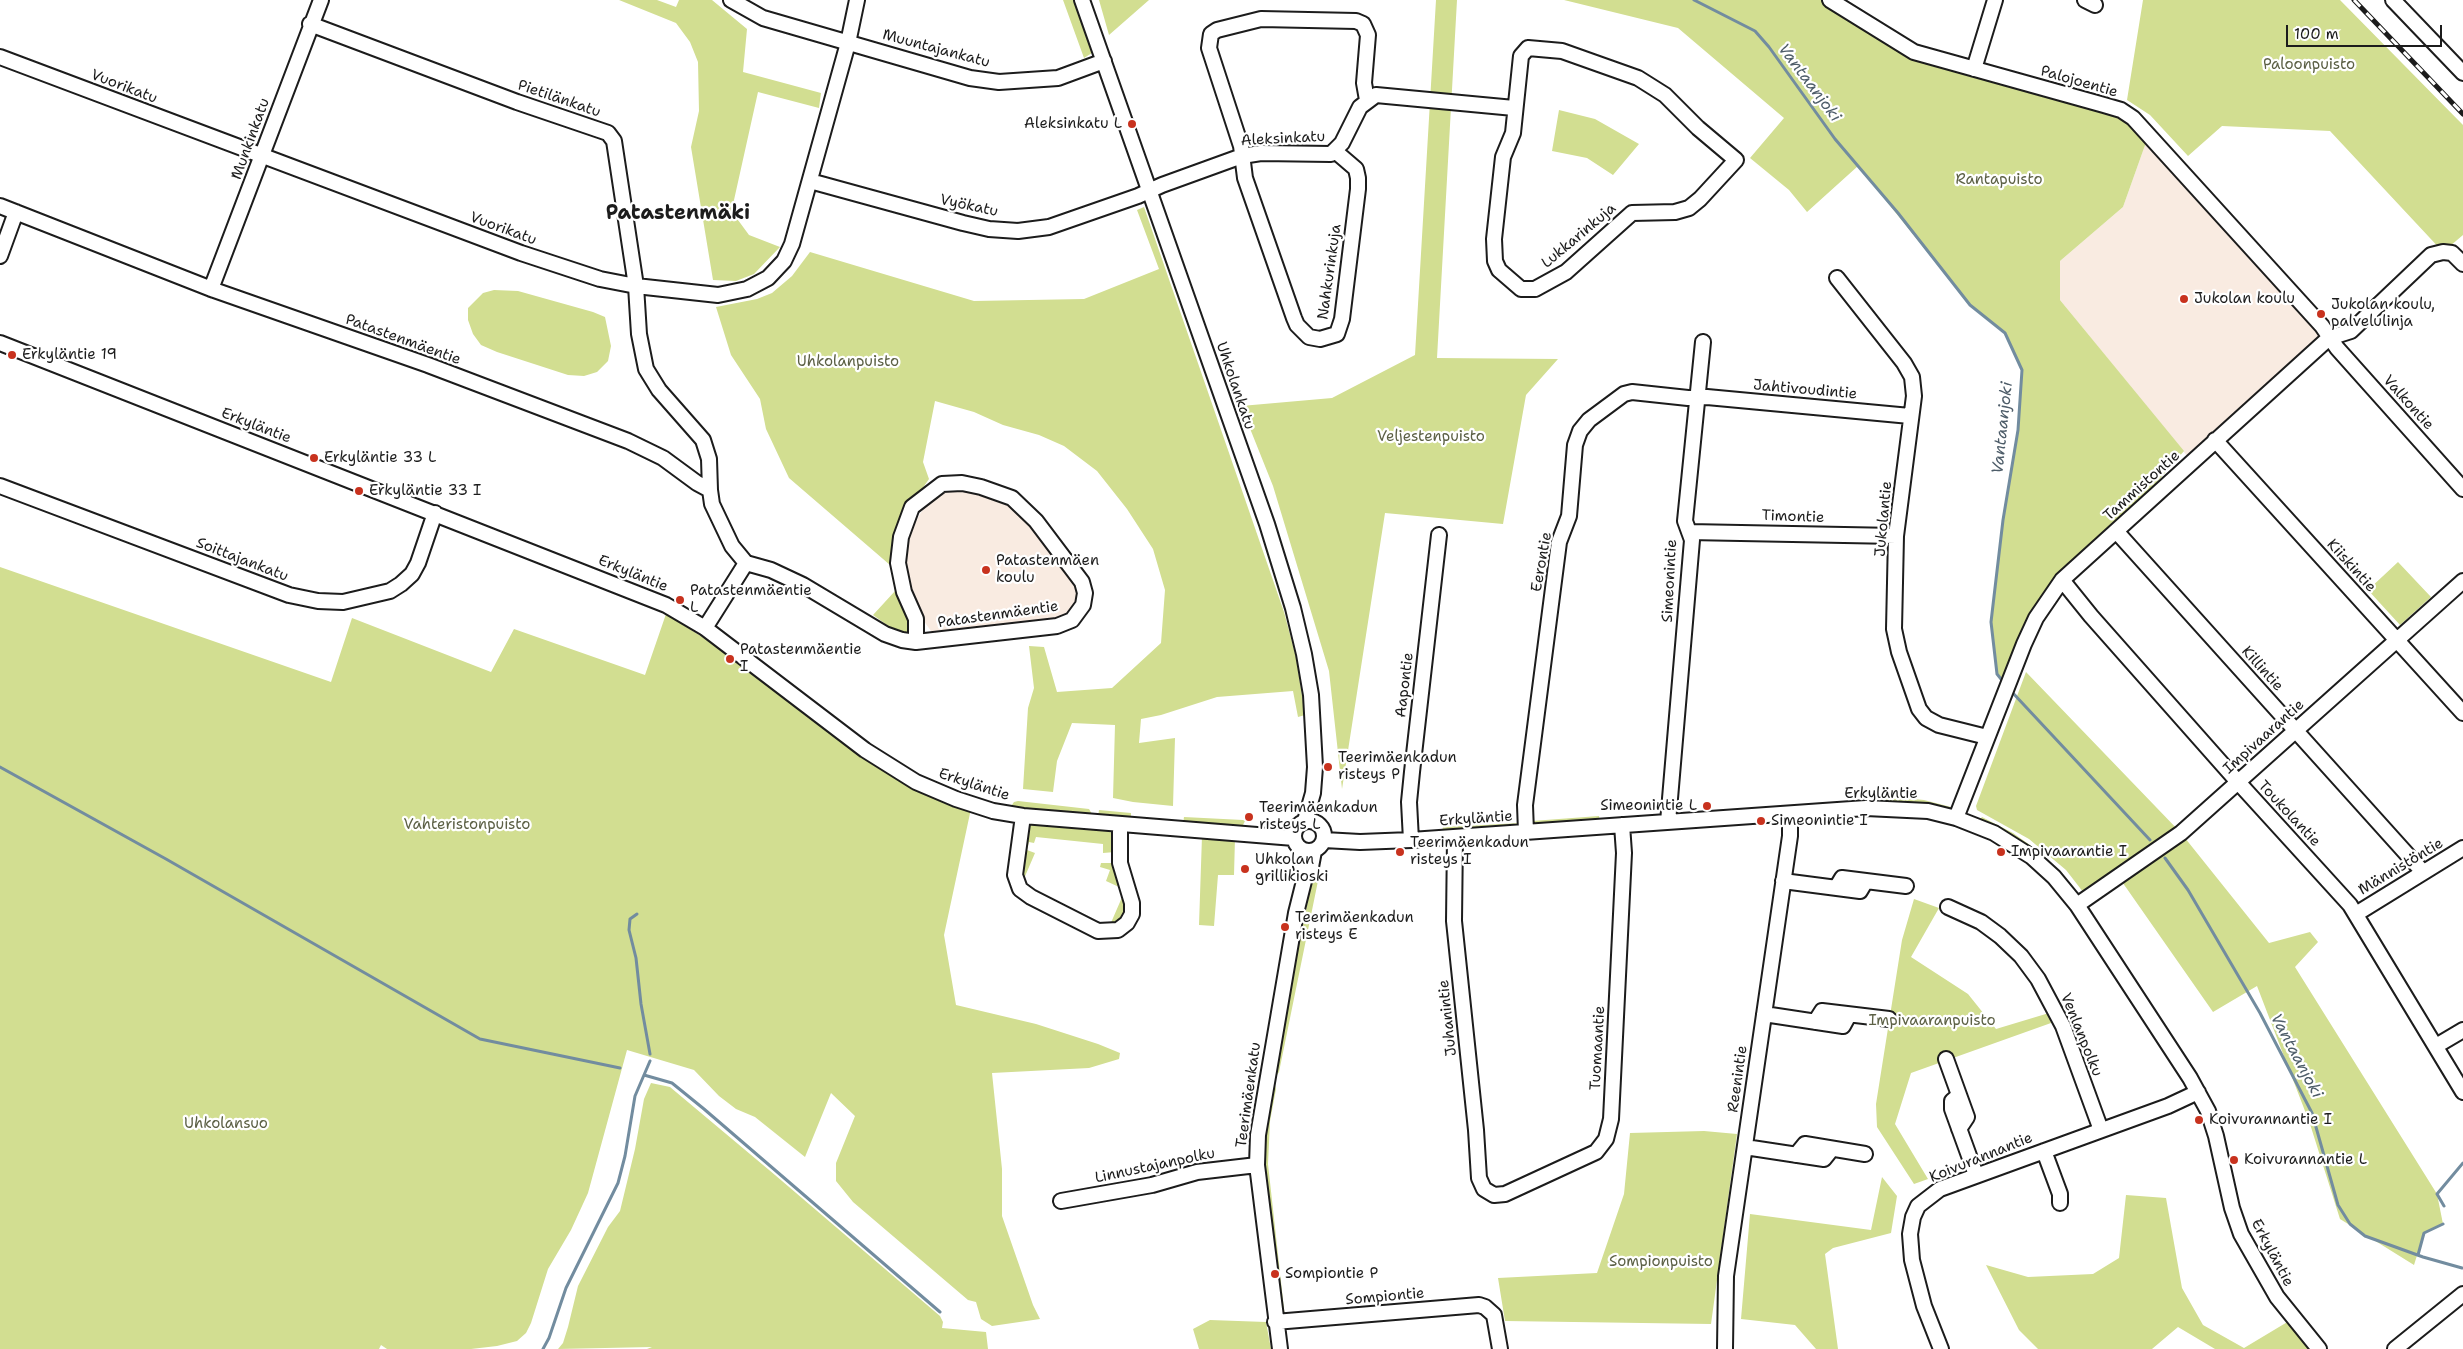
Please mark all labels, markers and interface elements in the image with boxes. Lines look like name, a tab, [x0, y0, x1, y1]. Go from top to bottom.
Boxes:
scale bar	[2288, 15, 2444, 47]
text: 100 m	[2294, 24, 2339, 44]
street label: Muuntajankatu	[880, 26, 992, 72]
water label: Vantaanjoki	[1773, 40, 1845, 126]
park label: Paloonpuisto	[2263, 56, 2355, 74]
street label: Palojoentie	[2038, 62, 2120, 102]
street label: Vuorikatu	[88, 66, 160, 108]
street label: Pietilänkatu	[515, 76, 603, 122]
street label: Munkinkatu	[228, 96, 274, 182]
place label: Aleksinkatu L	[1024, 115, 1122, 133]
marker: Aleksinkatu L	[1126, 118, 1138, 130]
street label: Aleksinkatu	[1240, 128, 1326, 150]
park label: Rantapuisto	[1955, 171, 2043, 189]
street label: Vyökatu	[938, 191, 1000, 221]
street label: Lukkarinkuja	[1538, 200, 1620, 272]
district label: Patastenmäki	[606, 202, 750, 226]
street label: Vuorikatu	[467, 209, 539, 249]
street label: Nahkurinkuja	[1314, 223, 1346, 321]
place label: Jukolan koulu	[2194, 290, 2295, 308]
marker: Jukolan koulu	[2178, 293, 2190, 305]
place label: Jukolan koulu, palvelulinja	[2331, 296, 2435, 331]
marker: Jukolan koulu, palvelulinja	[2315, 308, 2327, 320]
street label: Patastenmäentie	[343, 311, 463, 369]
street label: Uhkolankatu	[1212, 340, 1258, 432]
place label: Erkyläntie 19	[22, 346, 117, 364]
marker: Erkyläntie 19	[6, 349, 18, 361]
park label: Uhkolanpuisto	[797, 353, 899, 371]
street label: Valkontie	[2379, 372, 2437, 434]
street label: Jahtivoudintie	[1752, 376, 1858, 404]
water label: Vantaanjoki	[1989, 381, 2017, 475]
street label: Erkyläntie	[218, 404, 294, 448]
park label: Veljestenpuisto	[1377, 428, 1485, 446]
street label: Tammistontie	[2100, 447, 2184, 525]
place label: Erkyläntie 33 L	[324, 449, 436, 467]
marker: Erkyläntie 33 L	[308, 452, 320, 464]
street label: Jukolantie	[1872, 480, 1896, 558]
place label: Erkyläntie 33 I	[369, 482, 481, 500]
marker: Erkyläntie 33 I	[353, 485, 365, 497]
street label: Timontie	[1761, 507, 1825, 527]
street label: Eerontie	[1528, 531, 1556, 593]
street label: Soittajankatu	[193, 534, 291, 586]
street label: Kiiskintie	[2323, 536, 2379, 596]
street label: Simeonintie	[1659, 539, 1681, 623]
street label: Erkyläntie	[595, 552, 671, 596]
place label: Patastenmäen koulu	[996, 552, 1099, 587]
marker: Patastenmäen koulu	[980, 564, 992, 576]
place label: Patastenmäentie L	[690, 582, 812, 617]
marker: Patastenmäentie L	[674, 594, 686, 606]
street label: Patastenmäentie	[937, 598, 1059, 632]
place label: Patastenmäentie I	[740, 641, 862, 676]
street label: Killintie	[2237, 643, 2287, 695]
street label: Aapontie	[1392, 651, 1418, 719]
marker: Patastenmäentie I	[724, 653, 736, 665]
street label: Impivaarantie	[2220, 696, 2308, 778]
place label: Teerimäenkadun risteys P	[1338, 749, 1457, 784]
marker: Teerimäenkadun risteys P	[1322, 761, 1334, 773]
street label: Erkyläntie	[936, 765, 1012, 805]
street label: Toukolantie	[2254, 777, 2324, 851]
street label: Erkyläntie	[1844, 785, 1918, 803]
place label: Simeonintie L	[1600, 797, 1697, 815]
place label: Teerimäenkadun risteys L	[1259, 799, 1378, 834]
marker: Simeonintie L	[1701, 800, 1713, 812]
street label: Erkyläntie	[1439, 807, 1513, 831]
marker: Teerimäenkadun risteys L	[1243, 811, 1255, 823]
place label: Simeonintie I	[1771, 812, 1868, 830]
marker: Simeonintie I	[1755, 815, 1767, 827]
park label: Vahteristonpuisto	[404, 816, 530, 834]
place label: Teerimäenkadun risteys I	[1410, 834, 1529, 869]
street label: Männistöntie	[2355, 835, 2447, 899]
place label: Impivaarantie I	[2011, 843, 2127, 861]
marker: Teerimäenkadun risteys I	[1394, 846, 1406, 858]
marker: Impivaarantie I	[1995, 846, 2007, 858]
place label: Uhkolan grillikioski	[1255, 851, 1328, 886]
marker: Uhkolan grillikioski	[1239, 863, 1251, 875]
place label: Teerimäenkadun risteys E	[1295, 909, 1414, 944]
marker: Teerimäenkadun risteys E	[1279, 921, 1291, 933]
street label: Juhanintie	[1435, 979, 1461, 1057]
street label: Venlanpolku	[2056, 991, 2106, 1079]
street label: Tuomaantie	[1587, 1005, 1609, 1091]
water label: Vantaanjoki	[2266, 1011, 2326, 1101]
park label: Impivaaranpuisto	[1868, 1012, 1996, 1030]
street label: Teerimäenkatu	[1233, 1041, 1265, 1149]
street label: Reenintie	[1724, 1044, 1752, 1114]
place label: Koivurannantie I	[2209, 1111, 2332, 1129]
marker: Koivurannantie I	[2193, 1114, 2205, 1126]
park label: Uhkolansuo	[184, 1115, 268, 1133]
street label: Koivurannantie	[1927, 1129, 2035, 1187]
street label: Linnustajanpolku	[1093, 1144, 1217, 1188]
place label: Koivurannantie L	[2244, 1151, 2367, 1169]
marker: Koivurannantie L	[2228, 1154, 2240, 1166]
street label: Erkyläntie	[2247, 1216, 2297, 1290]
park label: Sompionpuisto	[1609, 1253, 1713, 1271]
place label: Sompiontie P	[1285, 1265, 1378, 1283]
marker: Sompiontie P	[1269, 1268, 1281, 1280]
street label: Sompiontie	[1345, 1285, 1425, 1309]

